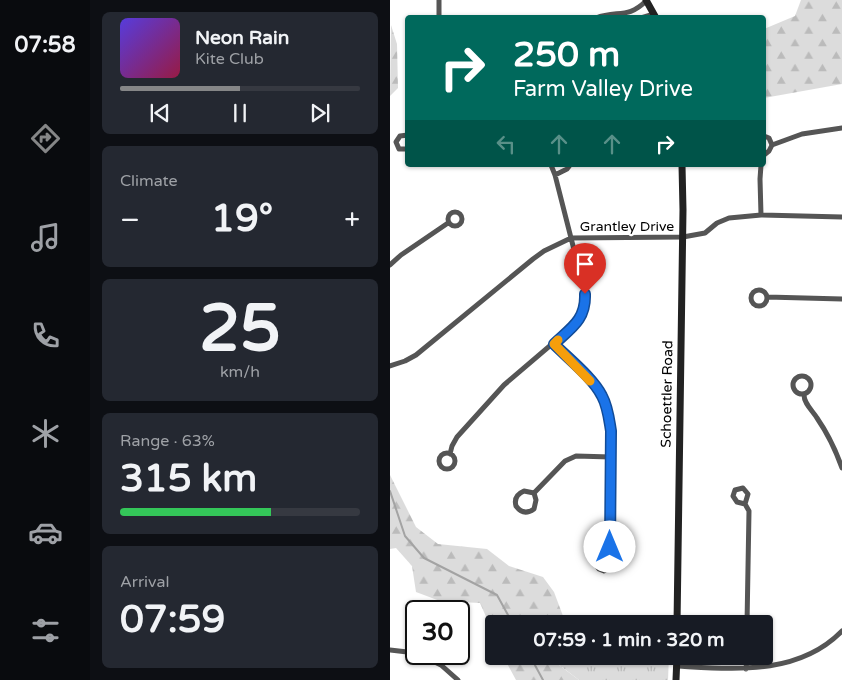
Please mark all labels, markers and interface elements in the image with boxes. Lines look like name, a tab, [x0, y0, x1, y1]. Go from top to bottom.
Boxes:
text: Neon Rain	[195, 27, 289, 49]
text: 07:58	[15, 32, 75, 58]
text: 250 m	[513, 34, 620, 76]
icon: right	[430, 35, 495, 100]
text: Kite Club	[195, 49, 264, 69]
text: Farm Valley Drive	[513, 76, 693, 102]
icon: previous	[146, 99, 174, 127]
icon: pause	[226, 99, 254, 127]
icon: next	[306, 99, 334, 127]
icon: directions	[28, 121, 63, 156]
icon: left	[492, 130, 520, 158]
icon: ahead	[545, 130, 573, 158]
icon: ahead	[598, 130, 626, 158]
icon: right	[651, 130, 679, 158]
text: Climate	[120, 171, 178, 191]
text: 19°	[211, 196, 273, 242]
text: −	[120, 203, 140, 237]
text: +	[344, 203, 360, 237]
street label: Grantley Drive	[580, 218, 674, 235]
icon: music	[28, 220, 63, 255]
pin	[564, 243, 606, 294]
icon: arrive	[571, 250, 599, 278]
text: 25	[199, 290, 281, 369]
icon: phone	[28, 318, 63, 353]
street label: Schoettler Road	[658, 340, 676, 448]
text: km/h	[220, 362, 260, 382]
icon: climate	[28, 416, 63, 451]
text: Range · 63%	[120, 431, 215, 451]
text: 315 km	[120, 456, 257, 502]
icon: car	[28, 515, 63, 550]
position arrow	[583, 520, 635, 572]
text: Arrival	[120, 572, 169, 592]
text: 07:59	[120, 597, 225, 643]
speed limit sign: 30	[405, 600, 470, 665]
icon: filters	[28, 613, 63, 648]
text: 07:59 · 1 min · 320 m	[533, 629, 725, 651]

